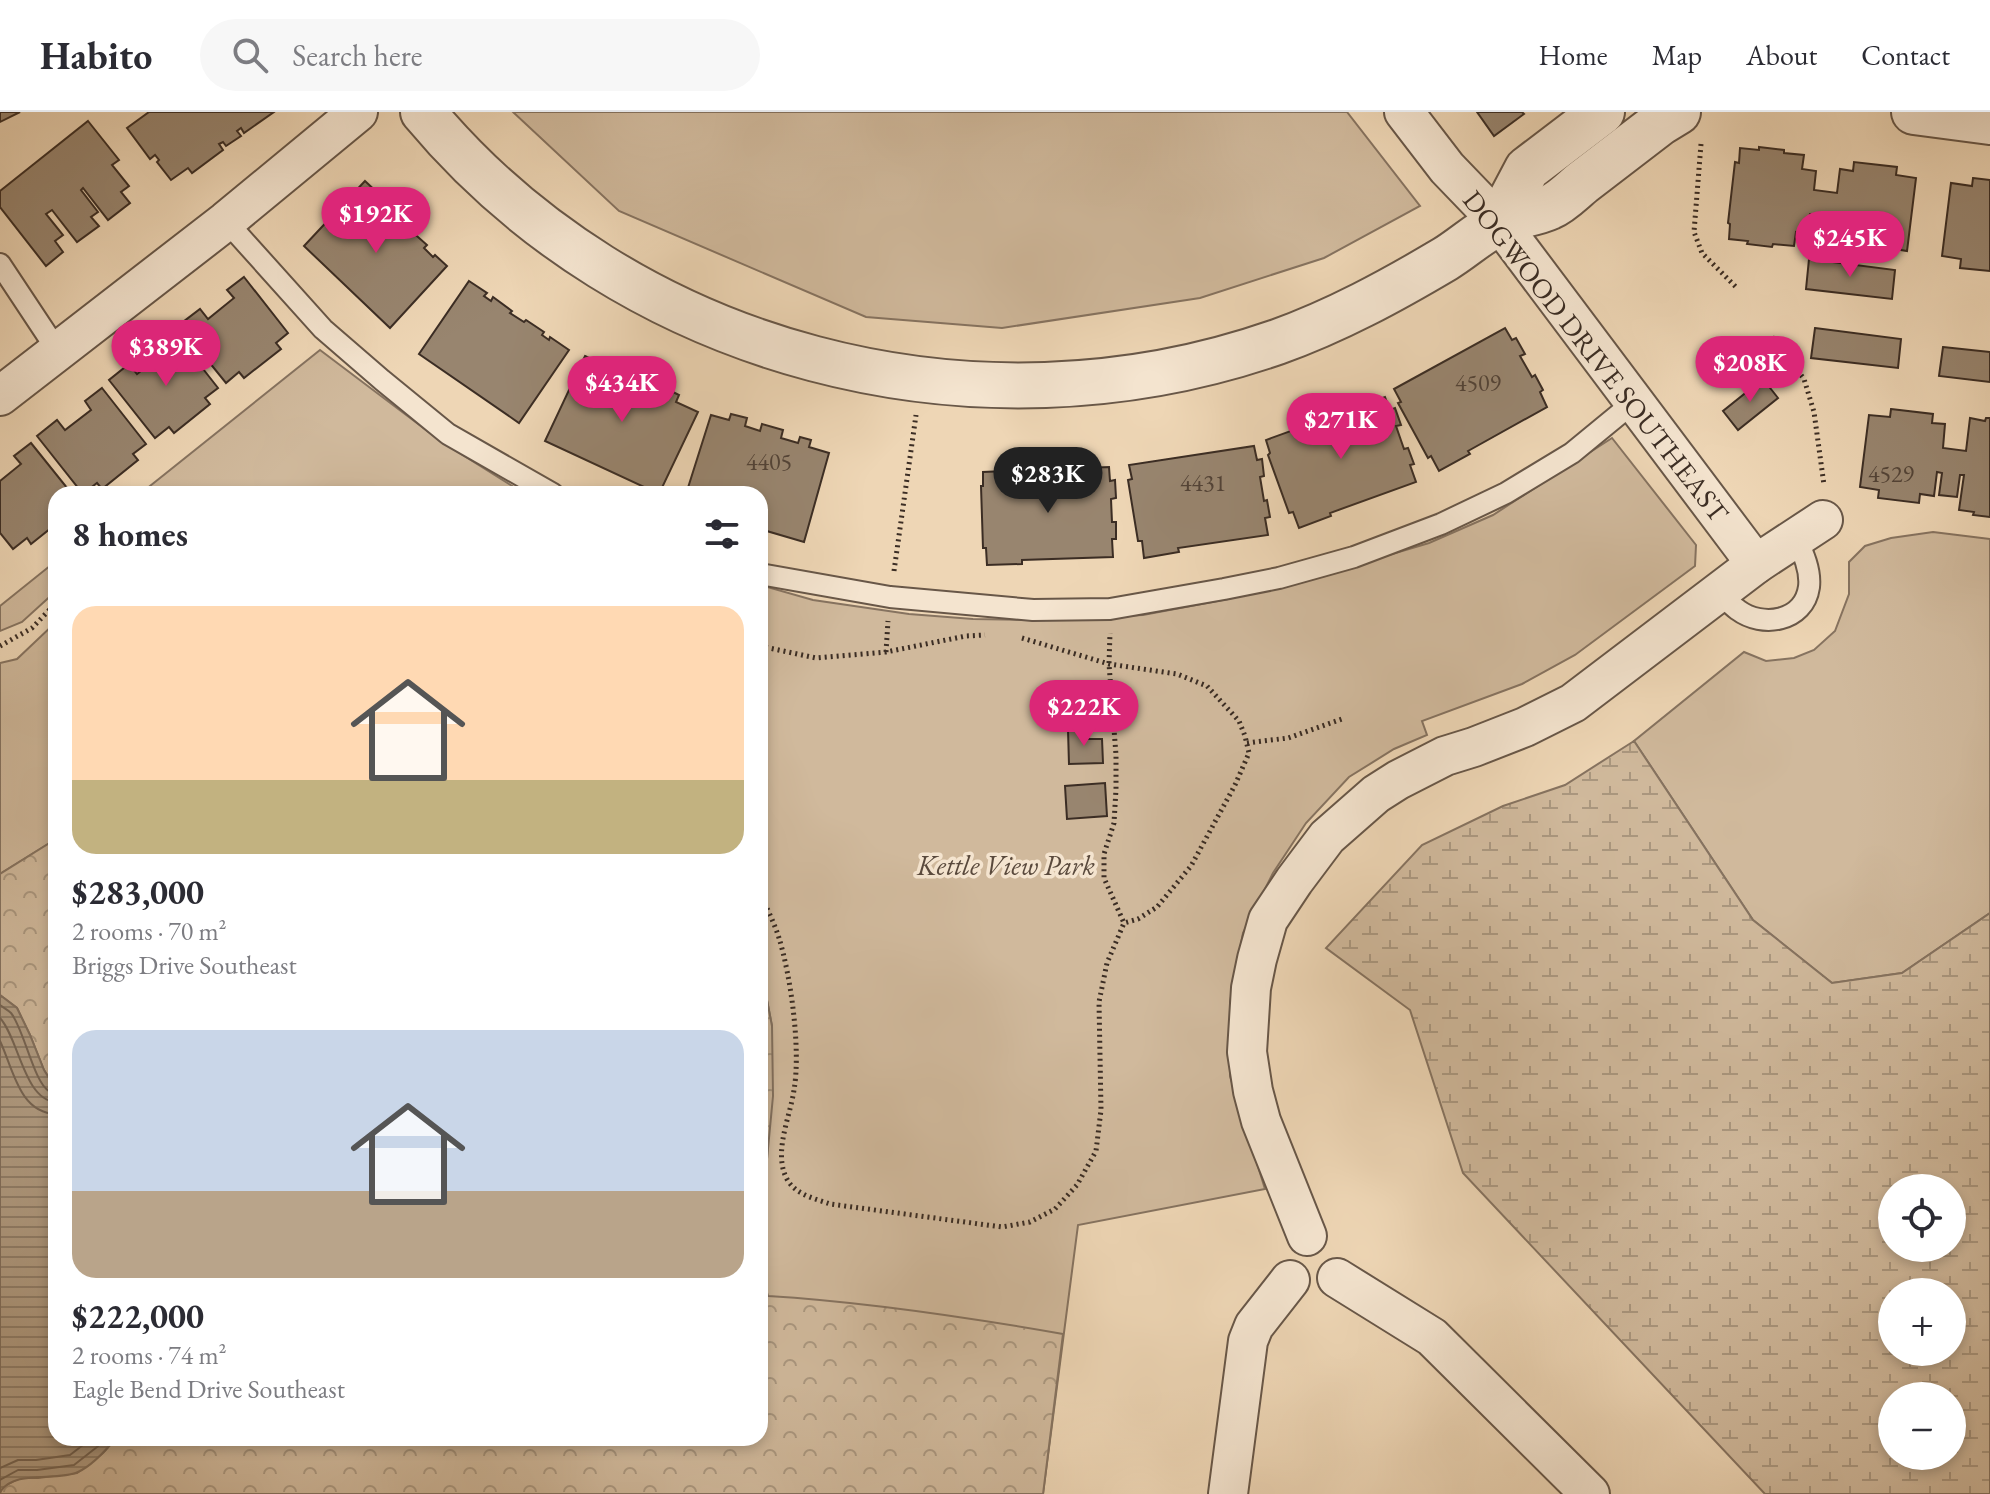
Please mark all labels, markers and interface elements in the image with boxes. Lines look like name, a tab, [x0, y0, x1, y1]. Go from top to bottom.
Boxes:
search box	[200, 19, 760, 91]
text: Habito	[40, 31, 152, 80]
icon: search	[228, 33, 272, 77]
text: Search here	[292, 36, 422, 75]
text: Home	[1538, 37, 1608, 73]
text: Map	[1652, 37, 1702, 73]
text: About	[1746, 37, 1817, 73]
text: Contact	[1861, 37, 1950, 73]
street label: DOGWOOD DRIVE SOUTHEAST	[1455, 183, 1737, 529]
pin: $192K	[320, 187, 432, 255]
text: $192K	[339, 196, 413, 230]
pin: $245K	[1794, 211, 1906, 279]
text: $245K	[1813, 220, 1887, 254]
pin: $389K	[110, 320, 222, 388]
text: $389K	[129, 329, 203, 363]
pin: $208K	[1694, 336, 1806, 404]
text: $208K	[1713, 345, 1787, 379]
pin: $434K	[566, 356, 678, 424]
text: $434K	[585, 365, 659, 399]
house number: 4509	[1455, 367, 1502, 398]
pin: $271K	[1285, 393, 1397, 461]
text: $271K	[1304, 402, 1378, 436]
house number: 4405	[746, 446, 792, 477]
pin: $283K	[992, 447, 1104, 515]
text: $283K	[1011, 456, 1085, 490]
house number: 4529	[1868, 458, 1915, 489]
house number: 4431	[1180, 467, 1226, 498]
text: 8 homes	[72, 512, 188, 556]
icon: filters	[700, 512, 744, 556]
icon: home	[336, 658, 480, 802]
pin: $222K	[1028, 680, 1140, 748]
text: $222K	[1047, 689, 1121, 723]
park label: Kettle View Park	[916, 847, 1095, 883]
text: $283,000	[72, 870, 204, 914]
text: 2 rooms · 70 m²	[72, 914, 227, 948]
text: Briggs Drive Southeast	[72, 948, 297, 982]
icon: home	[336, 1082, 480, 1226]
map controls	[1878, 1174, 1966, 1470]
button: locate	[1878, 1174, 1966, 1262]
button: +	[1878, 1278, 1966, 1366]
text: $222,000	[72, 1294, 204, 1338]
text: 2 rooms · 74 m²	[72, 1338, 227, 1372]
text: Eagle Bend Drive Southeast	[72, 1372, 345, 1406]
button: −	[1878, 1382, 1966, 1470]

